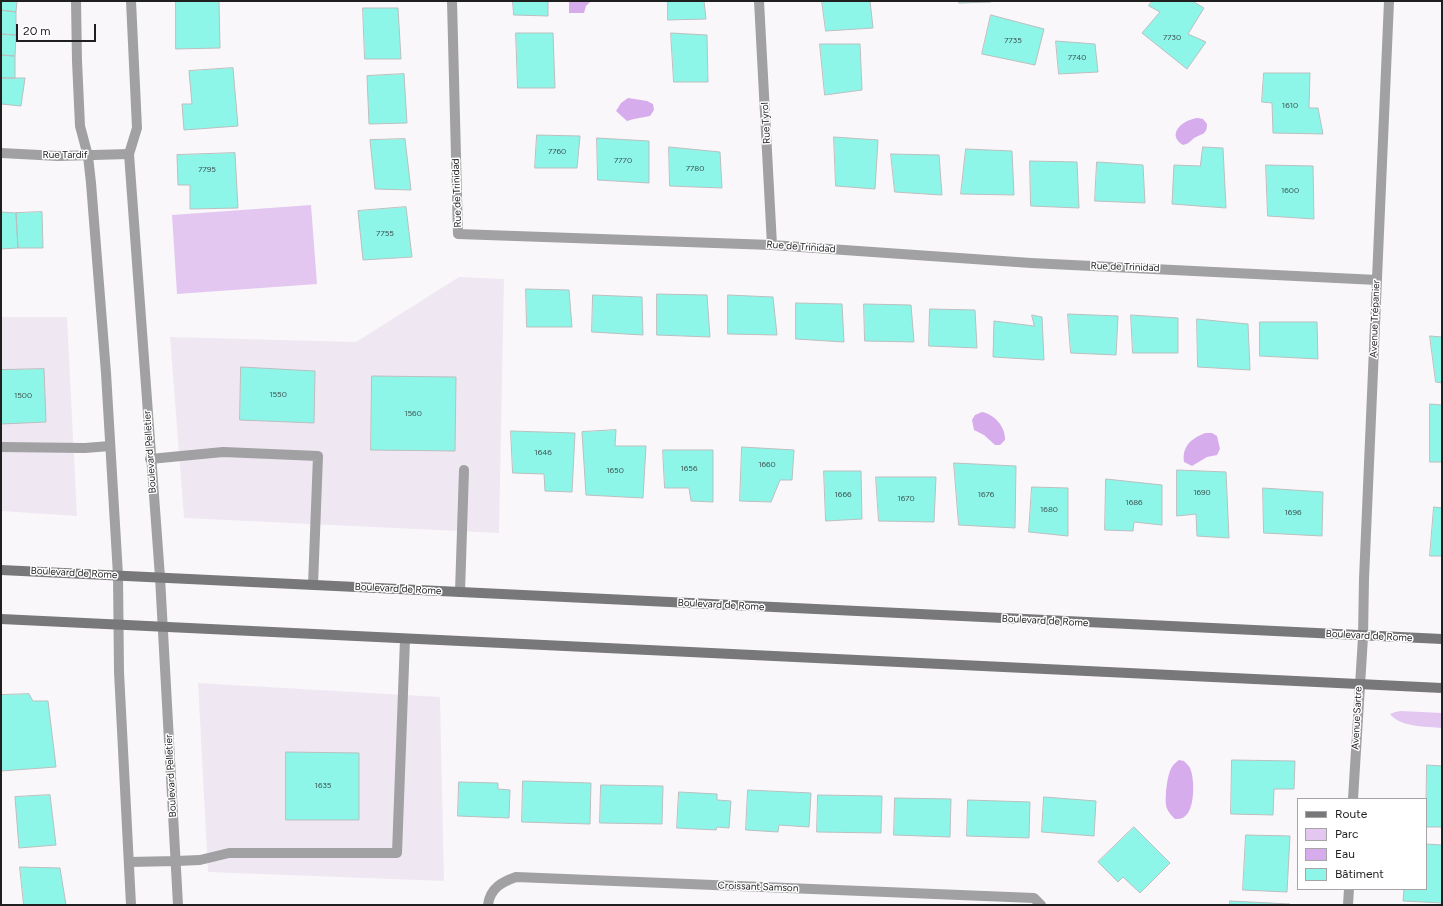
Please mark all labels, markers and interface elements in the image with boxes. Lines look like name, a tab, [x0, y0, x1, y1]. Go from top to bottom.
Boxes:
scale bar	[18, 16, 98, 42]
text: 20 m	[23, 24, 51, 38]
house number: 7730	[1163, 33, 1181, 43]
house number: 7735	[1004, 36, 1022, 46]
house number: 7740	[1068, 53, 1086, 63]
house number: 1610	[1282, 101, 1298, 111]
street label: Rue Tyrol	[759, 102, 773, 144]
house number: 7760	[548, 147, 566, 157]
street label: Rue Tardif	[42, 149, 88, 161]
house number: 7770	[614, 156, 632, 166]
street label: Rue de Trinidad	[450, 158, 464, 228]
house number: 7780	[686, 164, 704, 174]
house number: 7795	[198, 165, 216, 175]
house number: 1600	[1281, 186, 1299, 196]
house number: 7755	[376, 229, 394, 239]
street label: Rue de Trinidad	[766, 239, 836, 255]
street label: Rue de Trinidad	[1090, 260, 1160, 274]
street label: Avenue Trépanier	[1368, 280, 1382, 358]
house number: 1550	[269, 390, 287, 400]
house number: 1500	[14, 391, 32, 401]
house number: 1560	[404, 409, 422, 419]
street label: Boulevard Pelletier	[141, 410, 159, 494]
house number: 1646	[534, 448, 552, 458]
house number: 1660	[758, 460, 776, 470]
house number: 1656	[681, 464, 697, 474]
house number: 1650	[606, 466, 624, 476]
house number: 1690	[1193, 488, 1211, 498]
house number: 1666	[835, 490, 851, 500]
house number: 1676	[978, 490, 994, 500]
house number: 1670	[897, 494, 915, 504]
house number: 1686	[1125, 498, 1143, 508]
house number: 1680	[1040, 505, 1058, 515]
house number: 1696	[1285, 508, 1301, 518]
street label: Boulevard de Rome	[30, 565, 118, 581]
street label: Boulevard de Rome	[354, 581, 442, 597]
street label: Boulevard de Rome	[677, 597, 765, 613]
street label: Boulevard de Rome	[1001, 613, 1089, 629]
street label: Boulevard de Rome	[1325, 628, 1413, 644]
street label: Avenue Sartre	[1349, 686, 1365, 750]
street label: Boulevard Pelletier	[163, 734, 179, 818]
house number: 1635	[315, 781, 331, 791]
legend	[1297, 798, 1427, 890]
text: Route	[1335, 807, 1367, 821]
text: Parc	[1335, 827, 1359, 841]
text: Eau	[1335, 847, 1355, 861]
text: Bâtiment	[1335, 867, 1384, 881]
street label: Croissant Samson	[717, 880, 799, 894]

